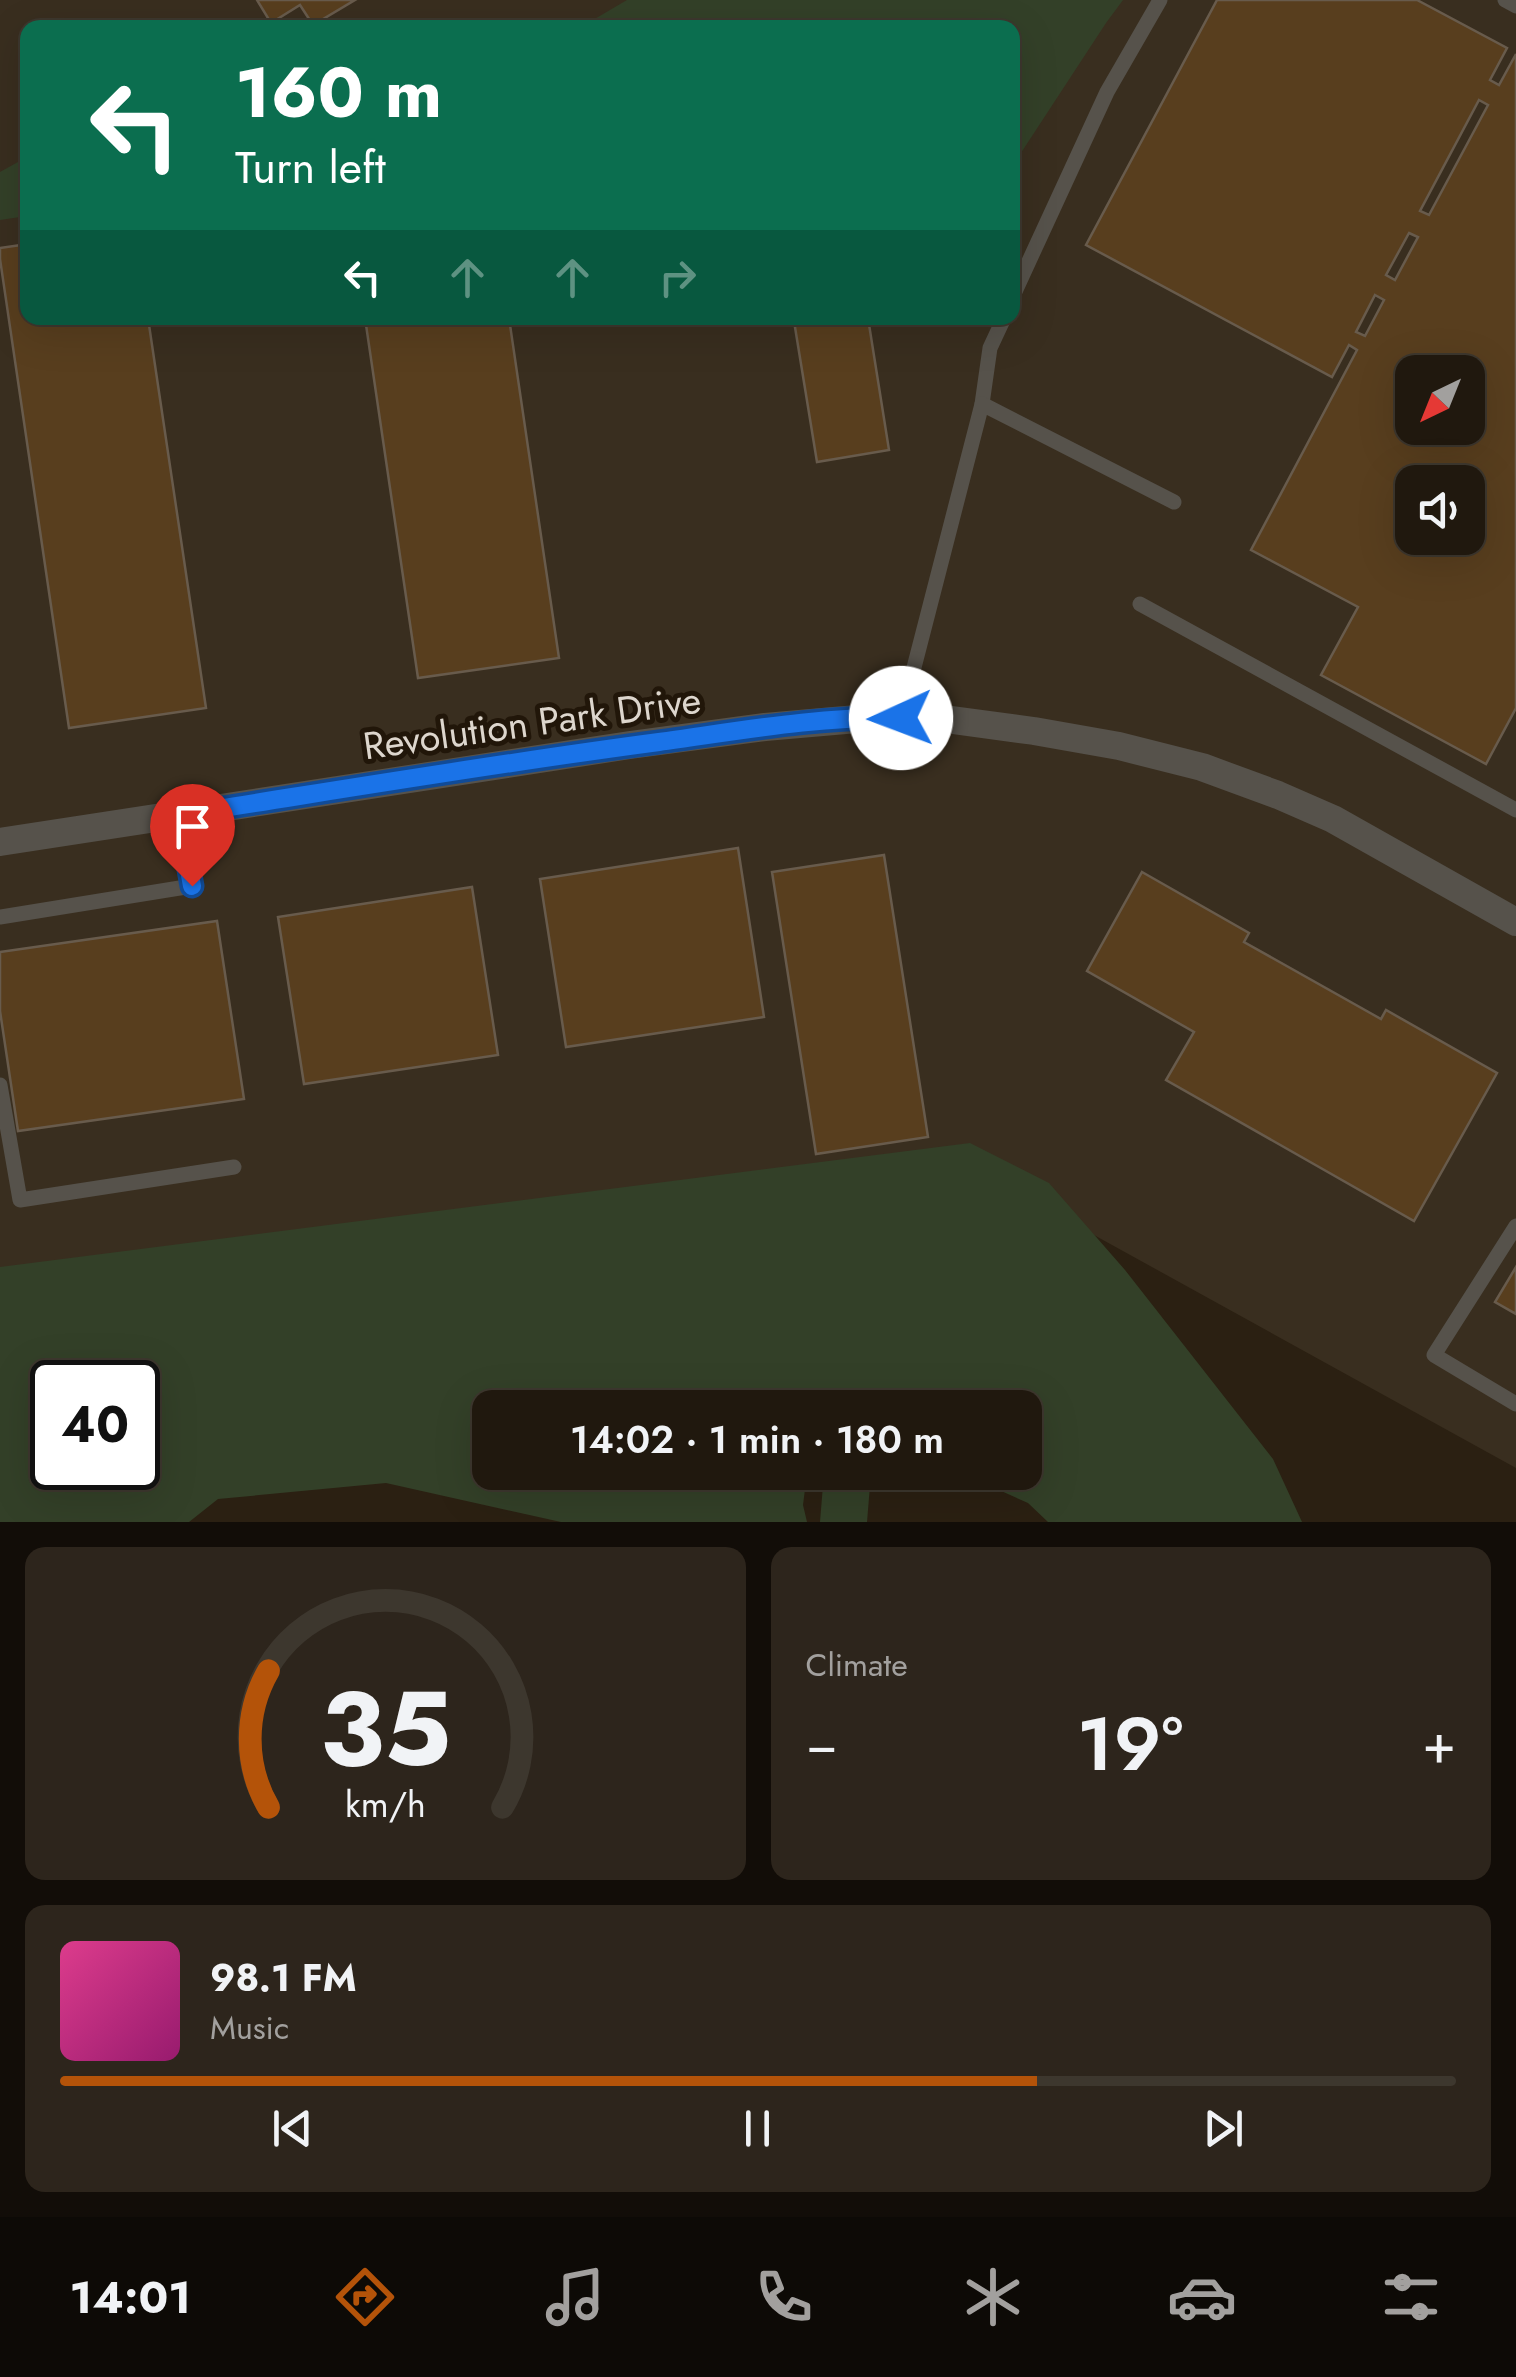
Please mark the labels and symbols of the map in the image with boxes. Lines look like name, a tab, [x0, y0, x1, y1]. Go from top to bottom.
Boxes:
north arrow	[1395, 355, 1485, 445]
position arrow	[849, 666, 953, 770]
street label: Revolution Park Drive	[359, 672, 704, 773]
pin	[150, 784, 235, 887]
speed limit sign: 40	[30, 1360, 160, 1490]

